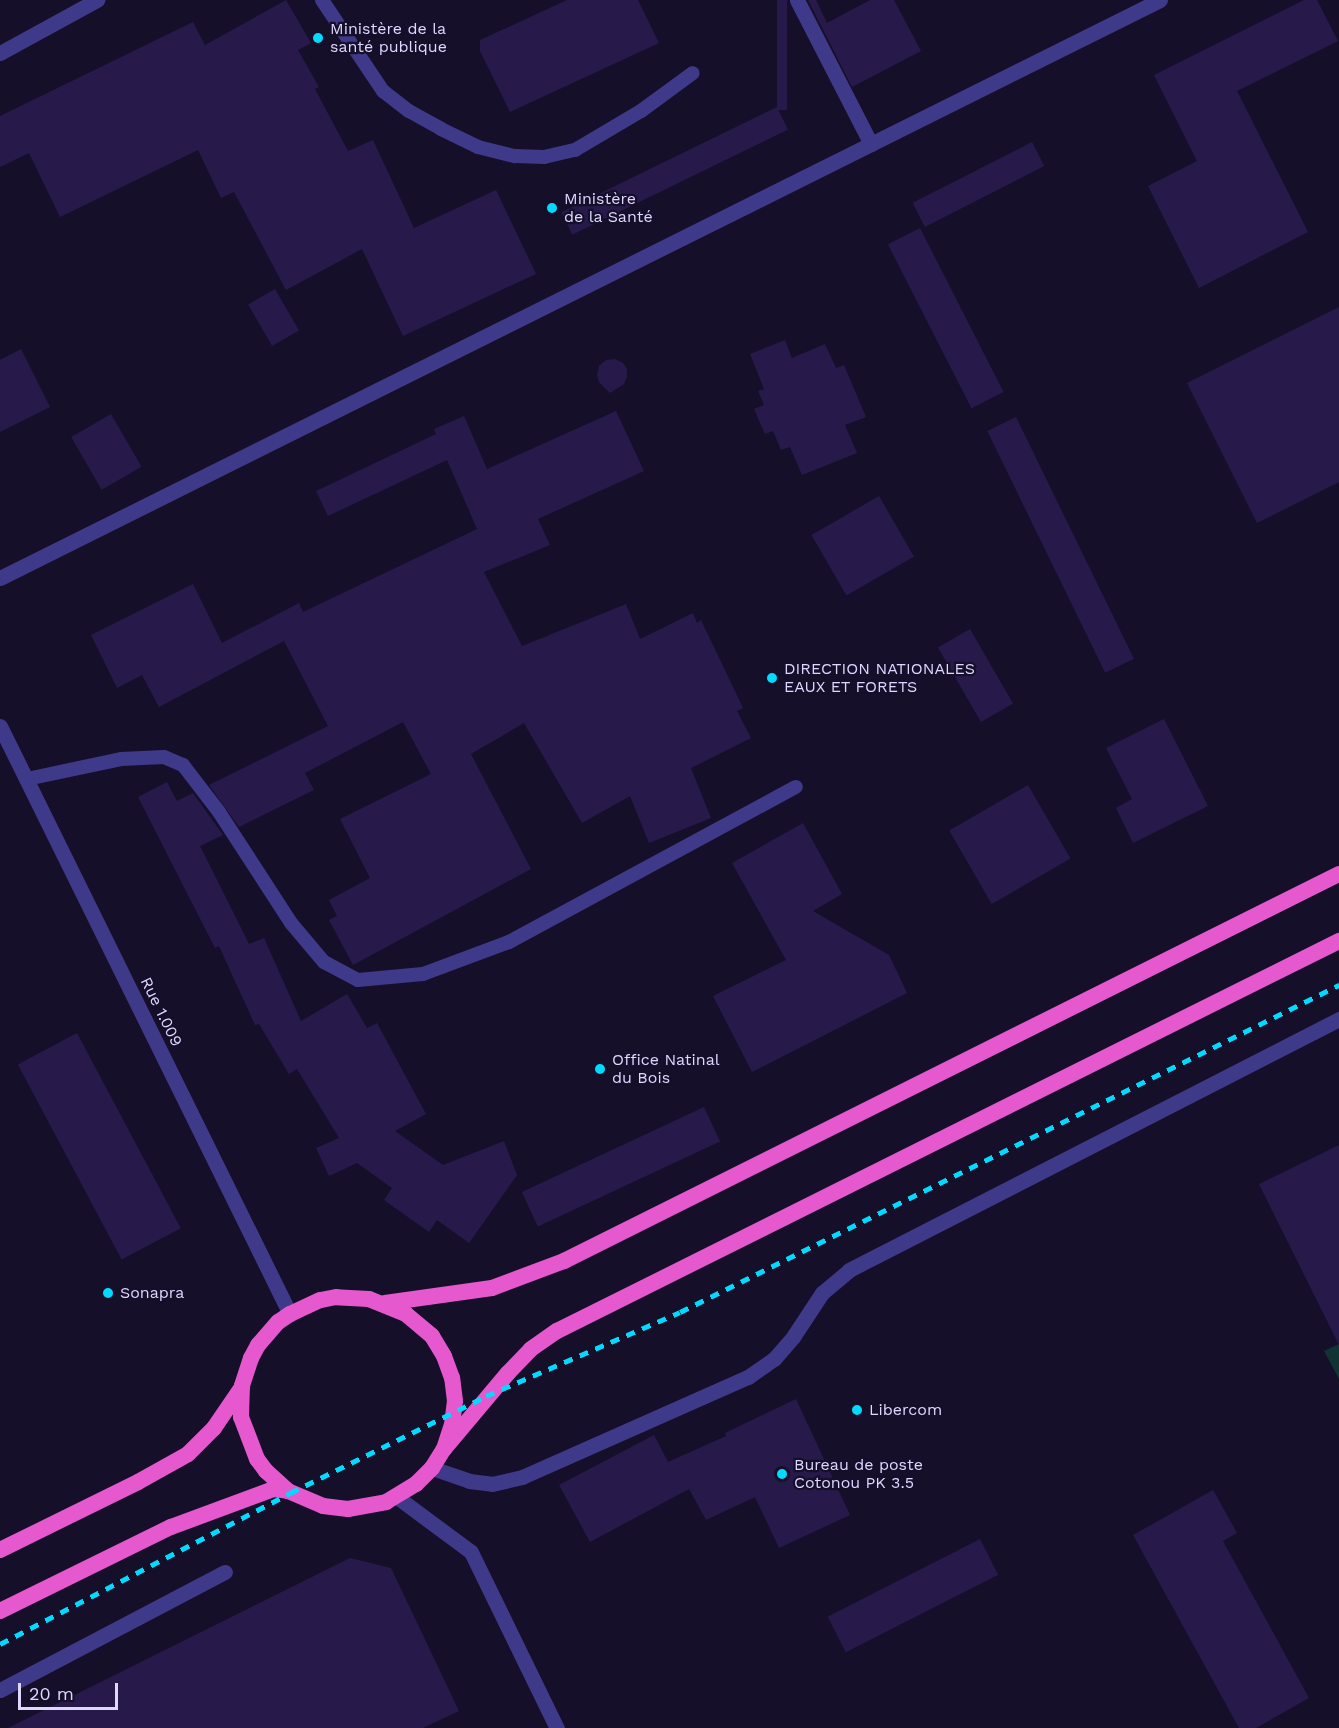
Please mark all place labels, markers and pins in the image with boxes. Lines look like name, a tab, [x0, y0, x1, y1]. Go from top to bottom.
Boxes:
place label: Ministère de la santé publique	[330, 19, 447, 57]
marker: Ministère de la santé publique	[311, 31, 325, 45]
place label: Ministère de la Santé	[564, 189, 653, 227]
marker: Ministère de la Santé	[545, 201, 559, 215]
place label: DIRECTION NATIONALES EAUX ET FORETS	[784, 659, 975, 697]
marker: DIRECTION NATIONALES EAUX ET FORETS	[765, 671, 779, 685]
place label: Office Natinal du Bois	[612, 1050, 720, 1088]
marker: Office Natinal du Bois	[593, 1062, 607, 1076]
place label: Sonapra	[120, 1283, 184, 1303]
marker: Sonapra	[101, 1286, 115, 1300]
place label: Libercom	[869, 1400, 942, 1420]
marker: Libercom	[850, 1403, 864, 1417]
place label: Bureau de poste Cotonou PK 3.5	[794, 1455, 923, 1493]
marker: Bureau de poste Cotonou PK 3.5	[775, 1467, 789, 1481]

